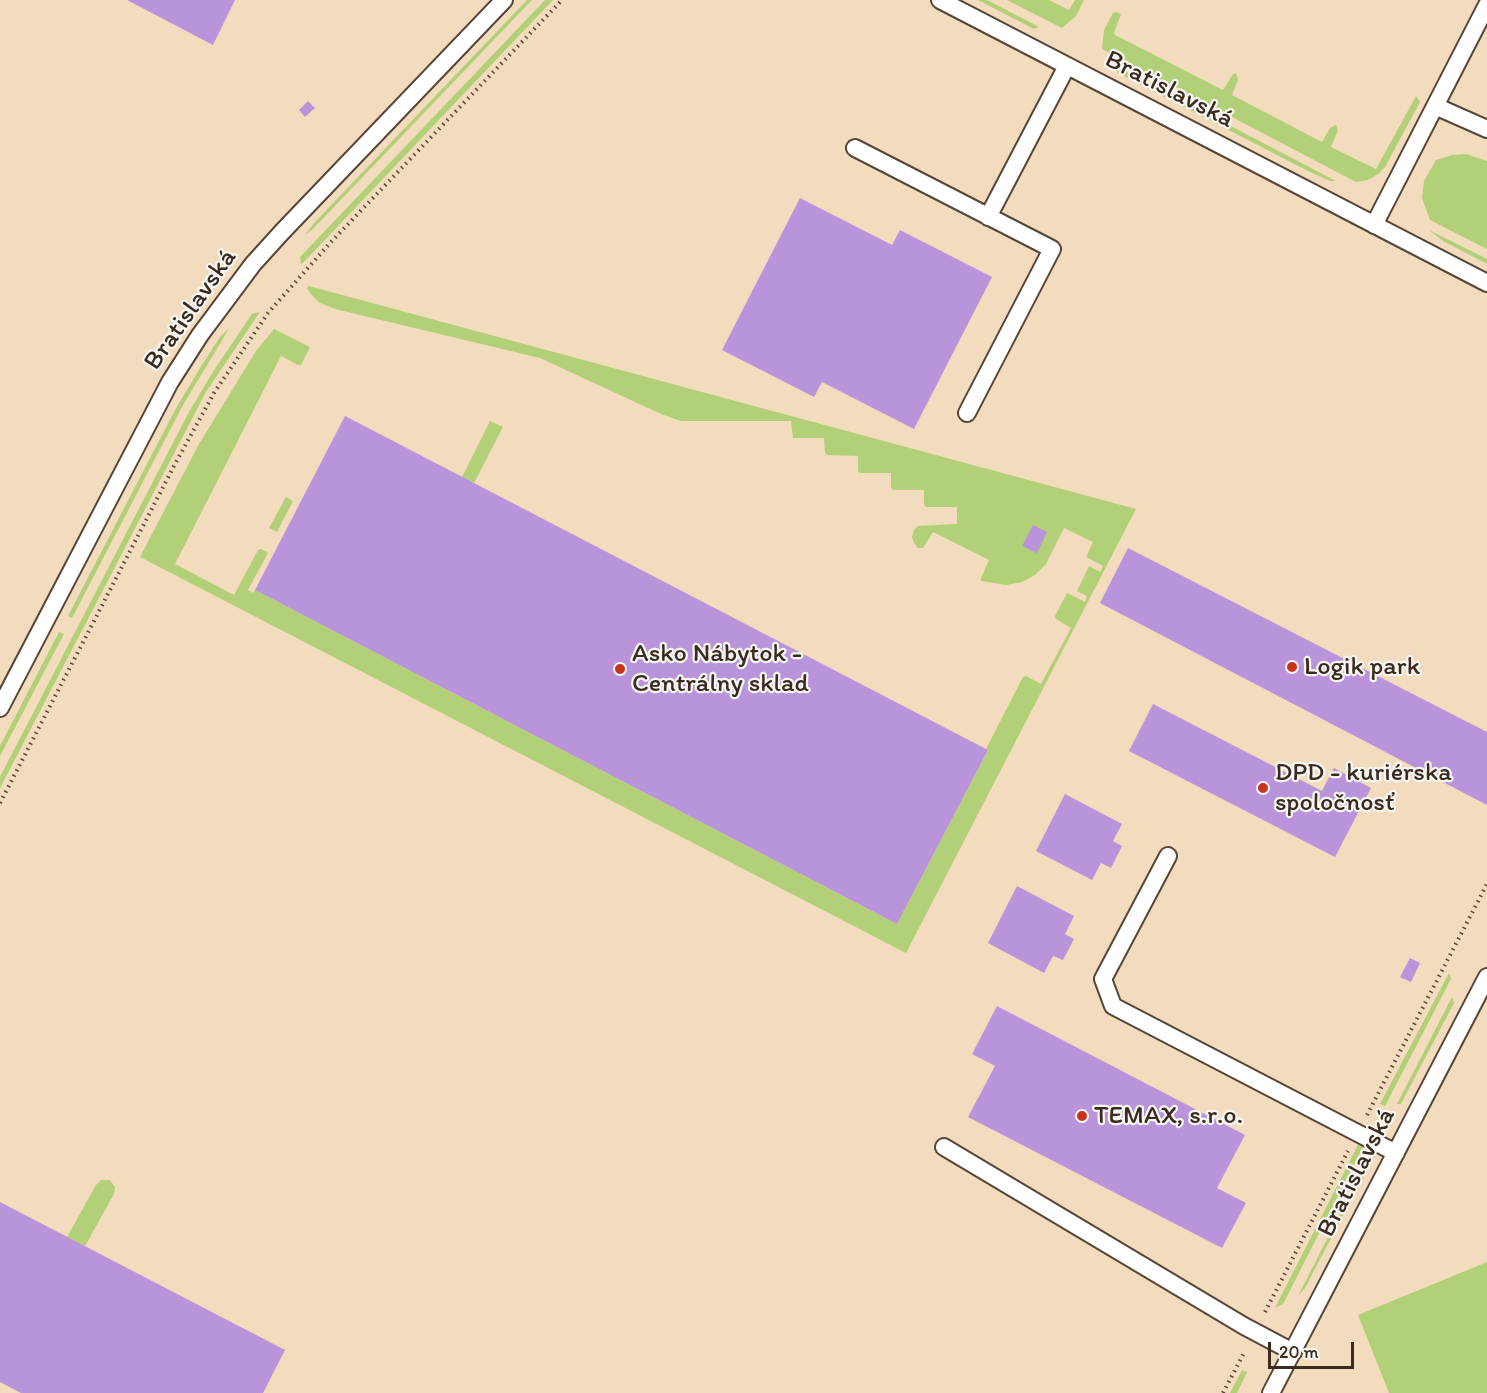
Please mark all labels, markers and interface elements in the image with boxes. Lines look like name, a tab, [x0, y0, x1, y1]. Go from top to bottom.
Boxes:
street label: Bratislavská	[1099, 44, 1239, 136]
street label: Bratislavská	[138, 244, 244, 376]
place label: Asko Nábytok - Centrálny sklad	[632, 638, 809, 700]
place label: Logik park	[1304, 651, 1420, 683]
marker: Logik park	[1285, 660, 1299, 674]
marker: Asko Nábytok - Centrálny sklad	[613, 662, 627, 676]
place label: DPD - kuriérska spoločnosť	[1275, 757, 1452, 819]
marker: DPD - kuriérska spoločnosť	[1256, 781, 1270, 795]
place label: TEMAX, s.r.o.	[1094, 1100, 1243, 1132]
street label: Bratislavská	[1311, 1103, 1403, 1243]
marker: TEMAX, s.r.o.	[1075, 1109, 1089, 1123]
scale bar	[1271, 1330, 1356, 1368]
text: 20 m	[1279, 1341, 1319, 1363]

